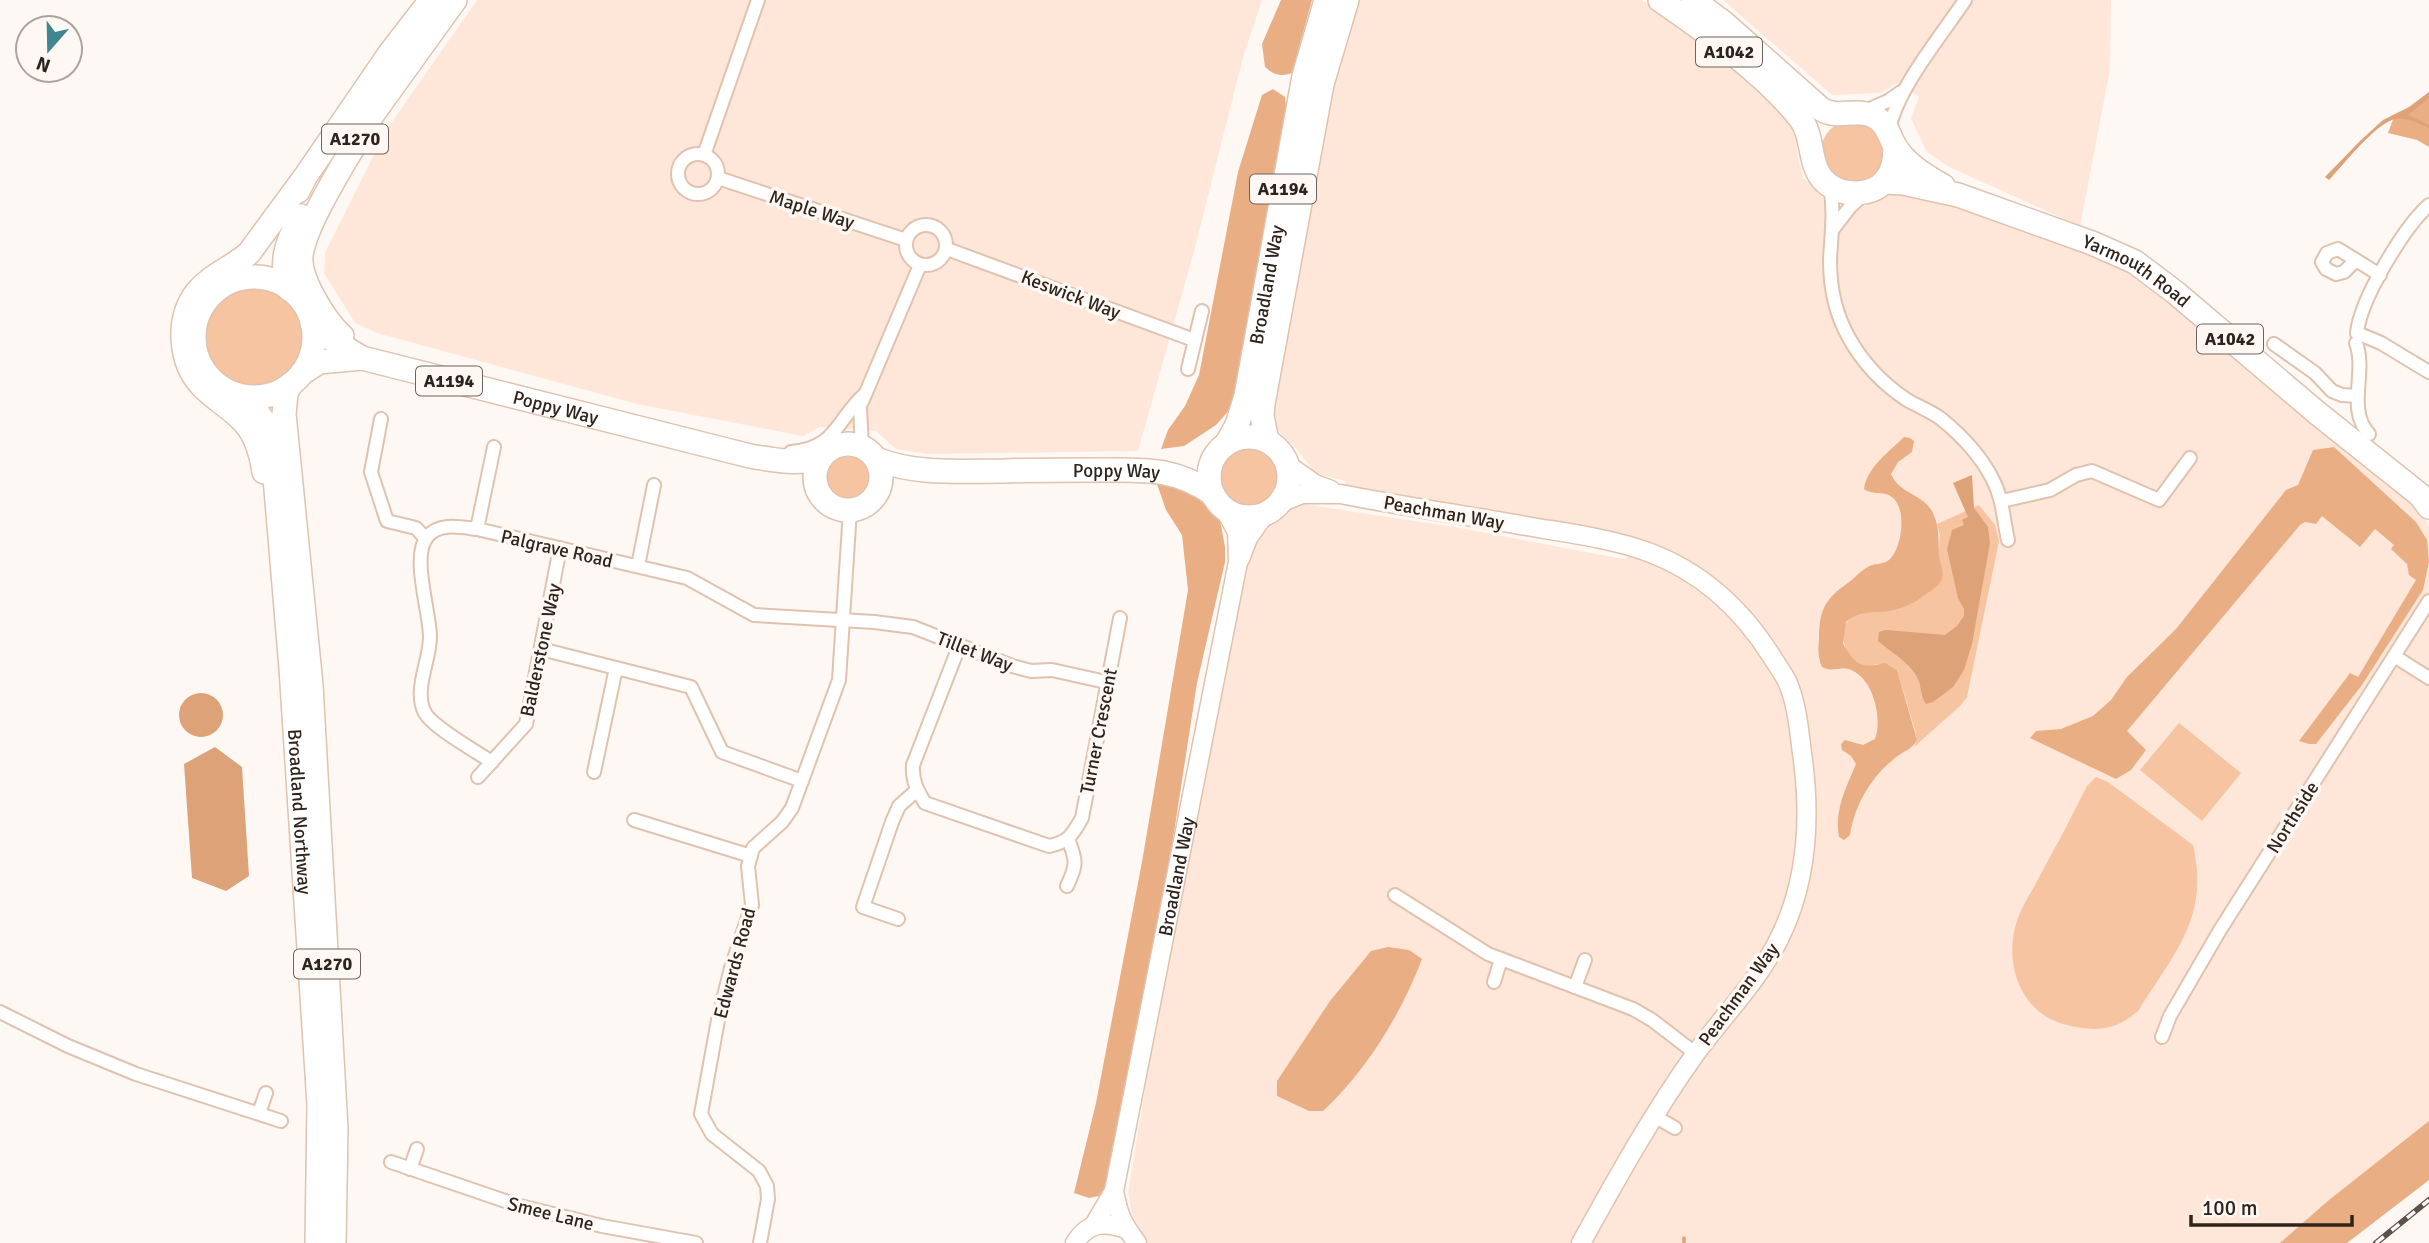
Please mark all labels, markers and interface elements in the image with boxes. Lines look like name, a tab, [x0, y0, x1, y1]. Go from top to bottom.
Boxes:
north arrow	[14, 14, 84, 84]
road number: A1042	[1696, 38, 1762, 66]
text: N	[33, 50, 54, 78]
road number: A1270	[322, 124, 388, 154]
road number: A1194	[1250, 174, 1316, 204]
street label: Maple Way	[766, 185, 857, 235]
street label: Broadland Way	[1245, 223, 1290, 347]
street label: Yarmouth Road	[2079, 230, 2195, 313]
street label: Keswick Way	[1018, 265, 1124, 325]
road number: A1042	[2197, 324, 2263, 354]
road number: A1194	[416, 366, 482, 396]
street label: Poppy Way	[510, 386, 601, 430]
street label: Poppy Way	[1073, 459, 1162, 485]
street label: Peachman Way	[1382, 491, 1506, 535]
street label: Palgrave Road	[498, 524, 615, 574]
street label: Balderstone Way	[515, 581, 567, 719]
street label: Tillet Way	[933, 627, 1016, 677]
street label: Turner Crescent	[1075, 666, 1123, 796]
street label: Broadland Northway	[282, 728, 316, 895]
street label: Northside	[2261, 777, 2324, 858]
street label: Broadland Way	[1154, 815, 1200, 938]
street label: Edwards Road	[709, 905, 761, 1021]
street label: Peachman Way	[1693, 938, 1784, 1051]
road number: A1270	[294, 950, 360, 979]
scale bar	[2191, 1184, 2352, 1228]
street label: Smee Lane	[505, 1192, 596, 1236]
text: 100 m	[2202, 1195, 2257, 1221]

